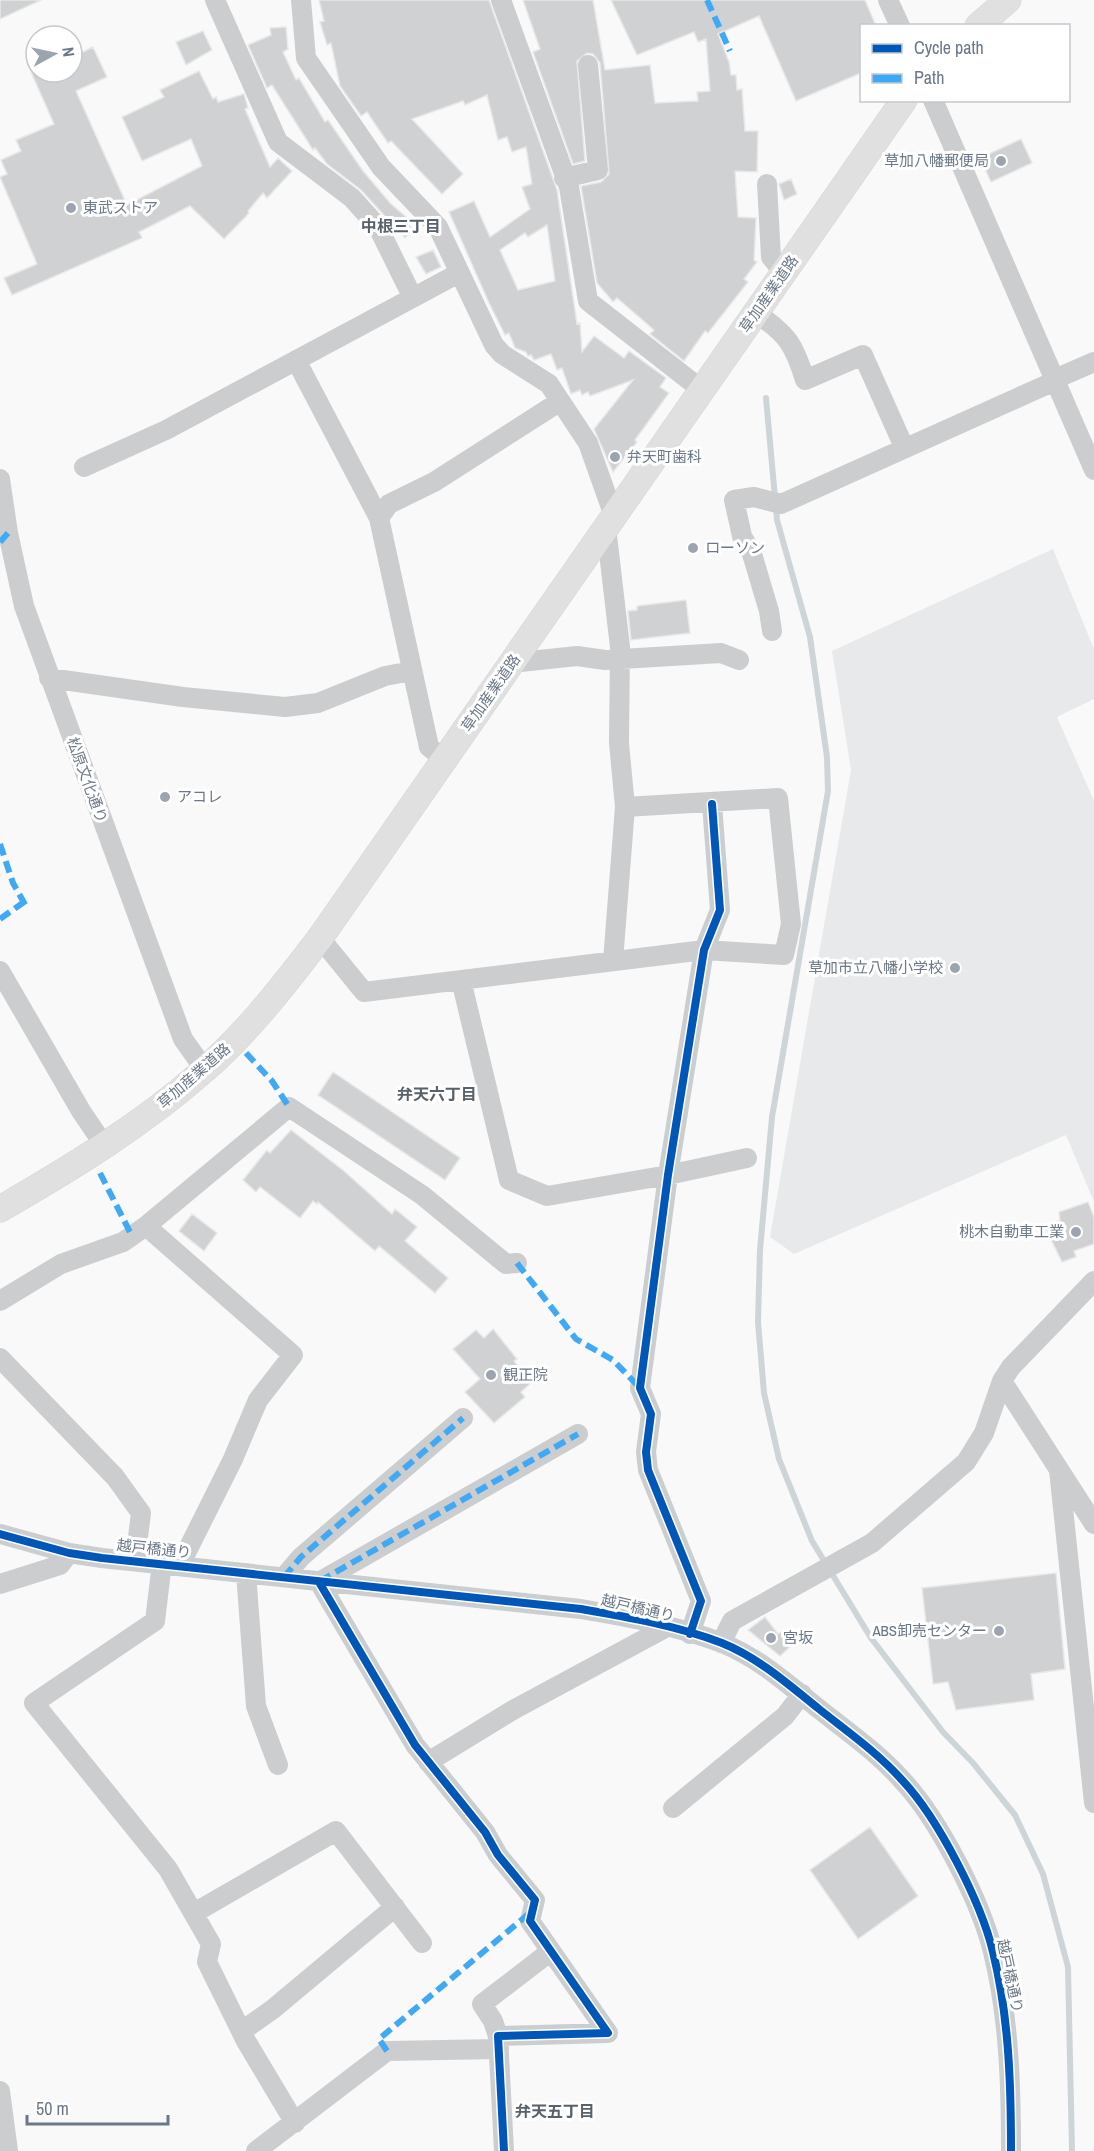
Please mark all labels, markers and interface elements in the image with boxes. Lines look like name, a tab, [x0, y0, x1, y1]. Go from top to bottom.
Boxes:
north arrow	[24, 24, 84, 84]
legend	[860, 24, 1070, 102]
text: Cycle path	[914, 35, 984, 60]
text: N	[57, 46, 80, 58]
text: Path	[914, 65, 944, 90]
place label: 草加八幡郵便局	[884, 150, 989, 171]
marker: 草加八幡郵便局	[994, 154, 1008, 168]
place label: 東武ストア	[83, 197, 158, 218]
marker: 東武ストア	[64, 201, 78, 215]
district label: 中根三丁目	[361, 215, 441, 237]
street label: 草加産業道路	[734, 251, 803, 337]
place label: 弁天町歯科	[627, 446, 702, 467]
marker: 弁天町歯科	[608, 450, 622, 464]
place label: ローソン	[705, 537, 765, 558]
marker: ローソン	[686, 541, 700, 555]
street label: 草加産業道路	[456, 650, 525, 736]
street label: 松原文化通り	[62, 734, 113, 826]
place label: アコレ	[177, 786, 222, 807]
marker: アコレ	[158, 790, 172, 804]
place label: 草加市立八幡小学校	[808, 957, 943, 978]
marker: 草加市立八幡小学校	[948, 961, 962, 975]
street label: 草加産業道路	[153, 1038, 235, 1113]
district label: 弁天六丁目	[397, 1083, 477, 1105]
place label: 桃木自動車工業	[959, 1221, 1064, 1242]
marker: 桃木自動車工業	[1069, 1225, 1083, 1239]
place label: 観正院	[503, 1364, 548, 1385]
marker: 観正院	[484, 1368, 498, 1382]
street label: 越戸橋通り	[115, 1534, 192, 1563]
street label: 越戸橋通り	[598, 1589, 677, 1626]
place label: ABS卸売センター	[871, 1620, 987, 1641]
marker: ABS卸売センター	[992, 1624, 1006, 1638]
place label: 宮坂	[783, 1627, 813, 1648]
marker: 宮坂	[764, 1631, 778, 1645]
street label: 越戸橋通り	[992, 1936, 1029, 2015]
scale bar	[27, 2088, 168, 2126]
text: 50 m	[36, 2096, 69, 2121]
district label: 弁天五丁目	[515, 2100, 595, 2122]

